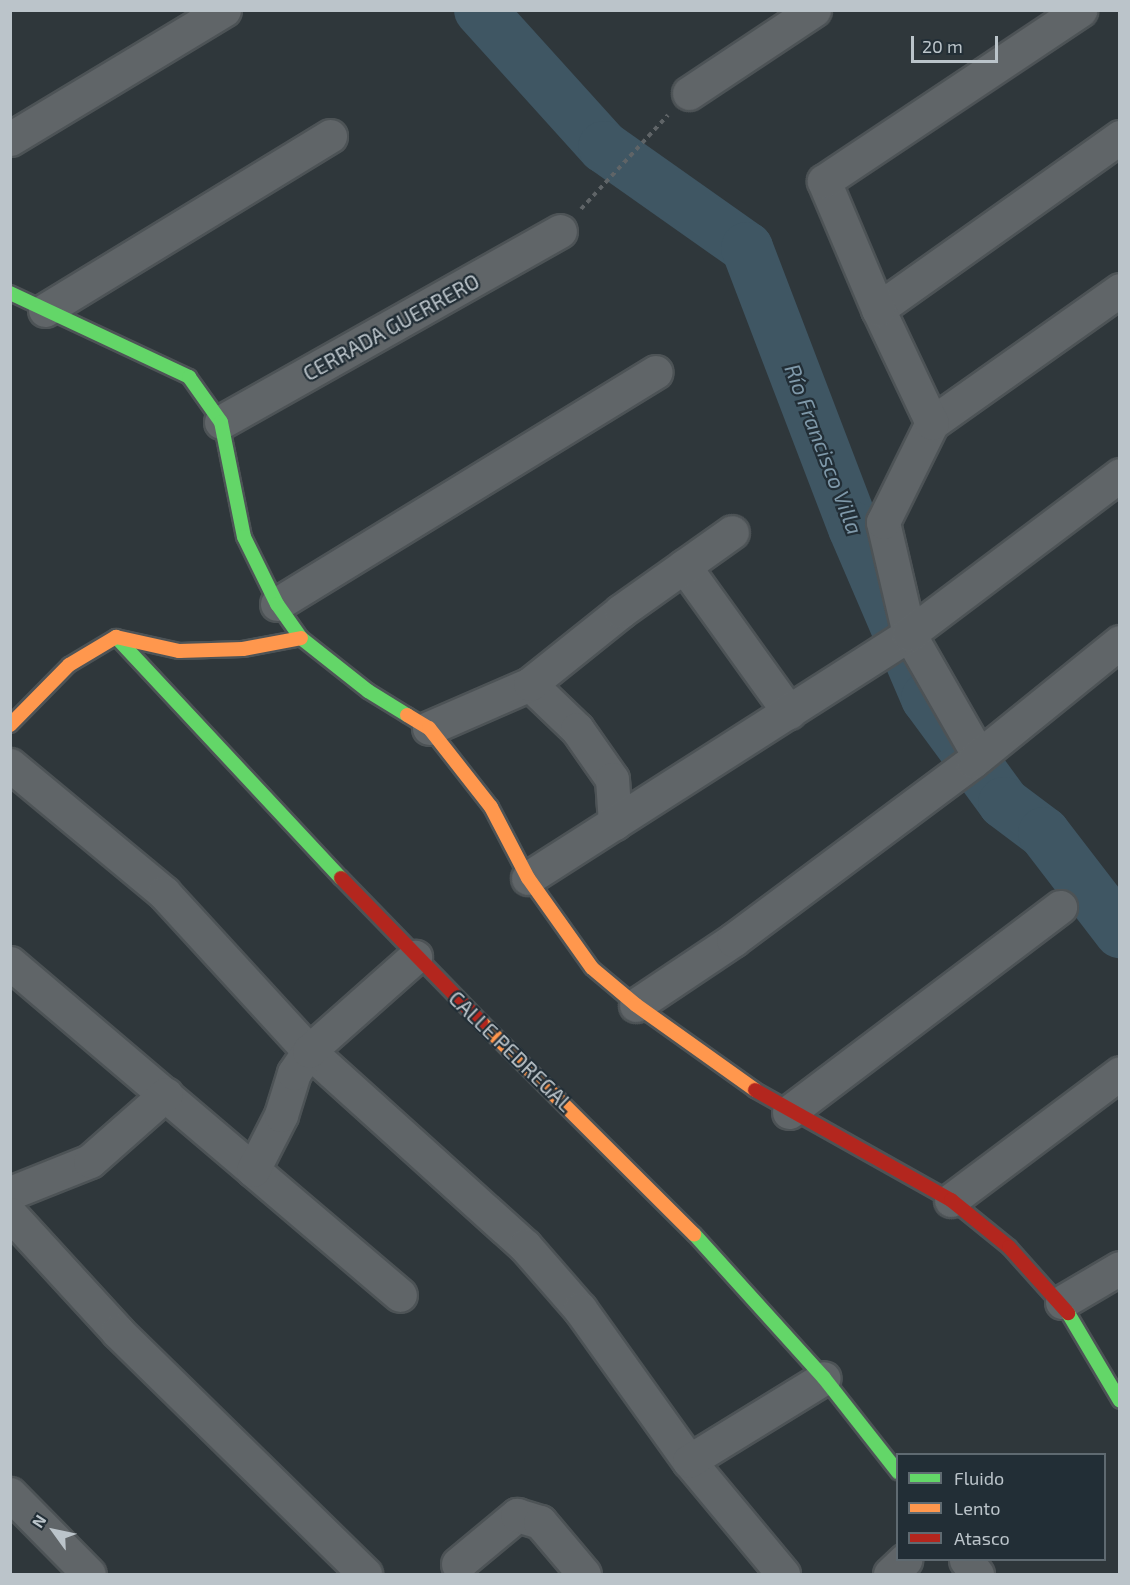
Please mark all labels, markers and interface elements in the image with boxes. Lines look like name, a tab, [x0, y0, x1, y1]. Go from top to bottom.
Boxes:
scale bar	[914, 24, 1001, 62]
text: 20 m	[922, 35, 963, 57]
street label: CERRADA GUERRERO	[298, 268, 484, 386]
water label: Río Francisco Villa	[779, 360, 869, 538]
street label: CALLE PEDREGAL	[444, 985, 578, 1117]
legend	[896, 1453, 1106, 1561]
text: Fluido	[954, 1467, 1004, 1489]
text: Lento	[954, 1497, 1000, 1519]
north arrow	[24, 1501, 84, 1561]
text: N	[27, 1511, 50, 1531]
text: Atasco	[954, 1527, 1010, 1549]

